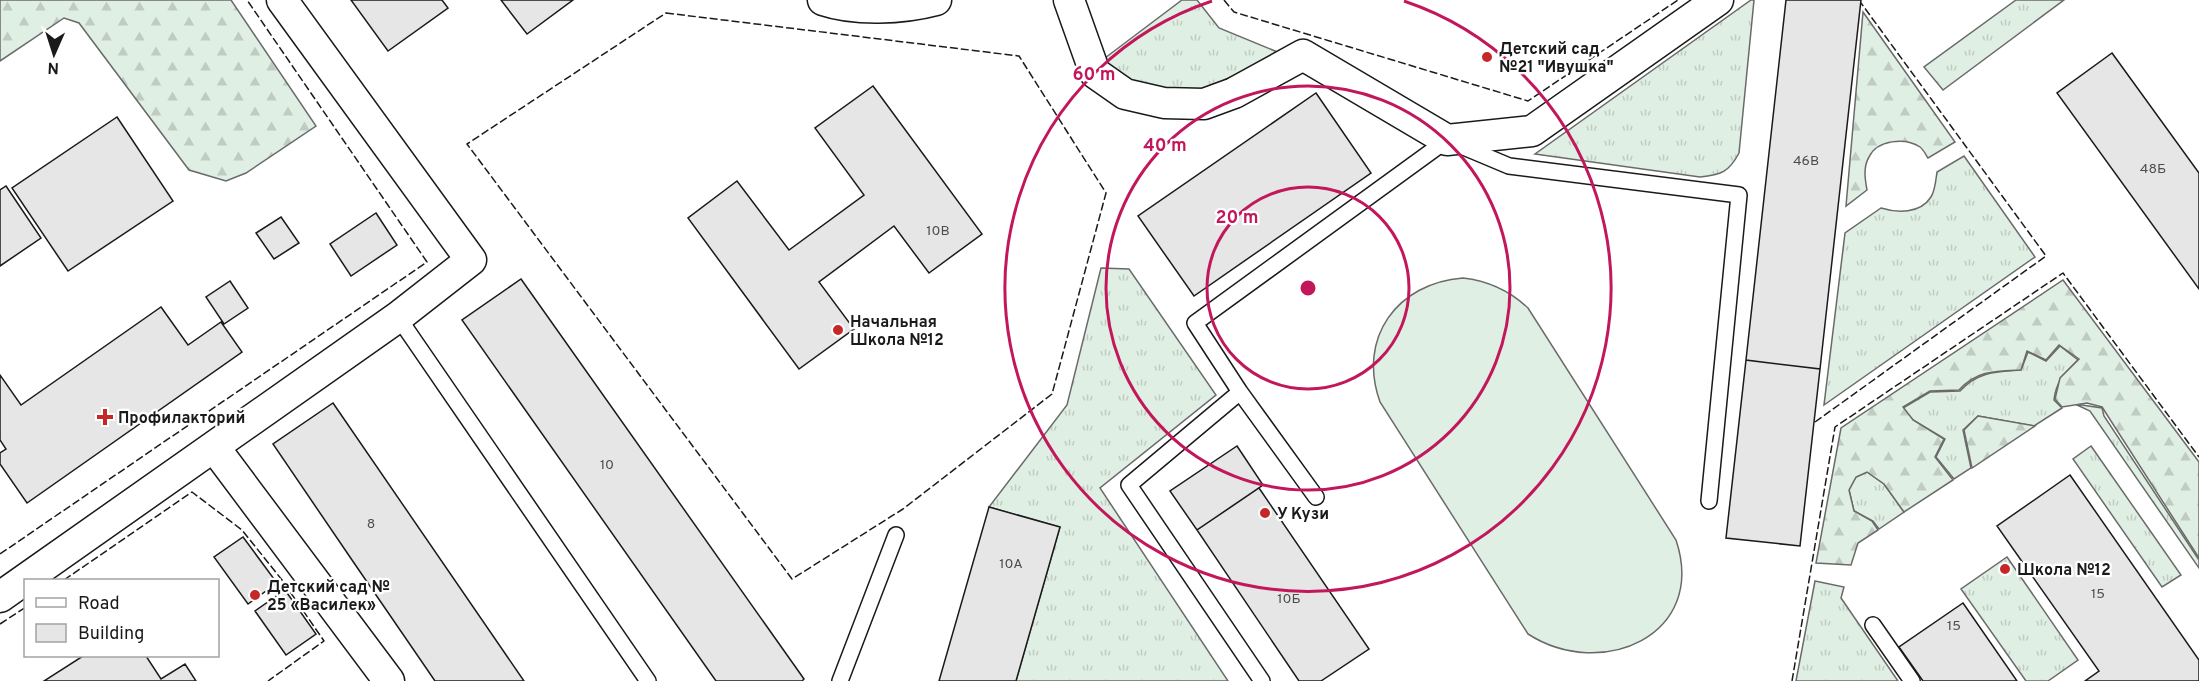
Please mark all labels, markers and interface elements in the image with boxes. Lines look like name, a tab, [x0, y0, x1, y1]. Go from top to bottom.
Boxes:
north arrow	[24, 24, 84, 84]
place label: Детский сад №21 "Ивушка"	[1499, 40, 1614, 78]
marker: Детский сад №21 "Ивушка"	[1480, 50, 1494, 64]
text: N	[47, 57, 60, 77]
text: 60 m	[1072, 64, 1116, 87]
text: 40 m	[1143, 135, 1187, 158]
house number: 46В	[1793, 153, 1819, 170]
house number: 48Б	[2140, 161, 2166, 178]
text: 20 m	[1215, 207, 1259, 230]
house number: 10В	[926, 223, 950, 240]
centre of rings	[1298, 278, 1318, 298]
place label: Начальная Школа №12	[850, 313, 944, 351]
marker: Начальная Школа №12	[831, 323, 845, 337]
marker: Профилакторий	[96, 408, 114, 426]
place label: Профилакторий	[118, 409, 245, 429]
house number: 10	[600, 457, 614, 474]
place label: У Кузи	[1277, 505, 1329, 525]
marker: У Кузи	[1258, 506, 1272, 520]
house number: 8	[367, 516, 375, 533]
house number: 10А	[999, 556, 1023, 573]
place label: Школа №12	[2017, 561, 2111, 581]
marker: Школа №12	[1998, 562, 2012, 576]
place label: Детский сад № 25 «Василек»	[267, 578, 390, 616]
legend	[24, 579, 219, 657]
house number: 15	[2091, 586, 2105, 603]
marker: Детский сад № 25 «Василек»	[248, 588, 262, 602]
house number: 10Б	[1277, 591, 1301, 608]
text: Road	[78, 593, 120, 616]
house number: 15	[1947, 618, 1961, 635]
text: Building	[78, 623, 144, 646]

